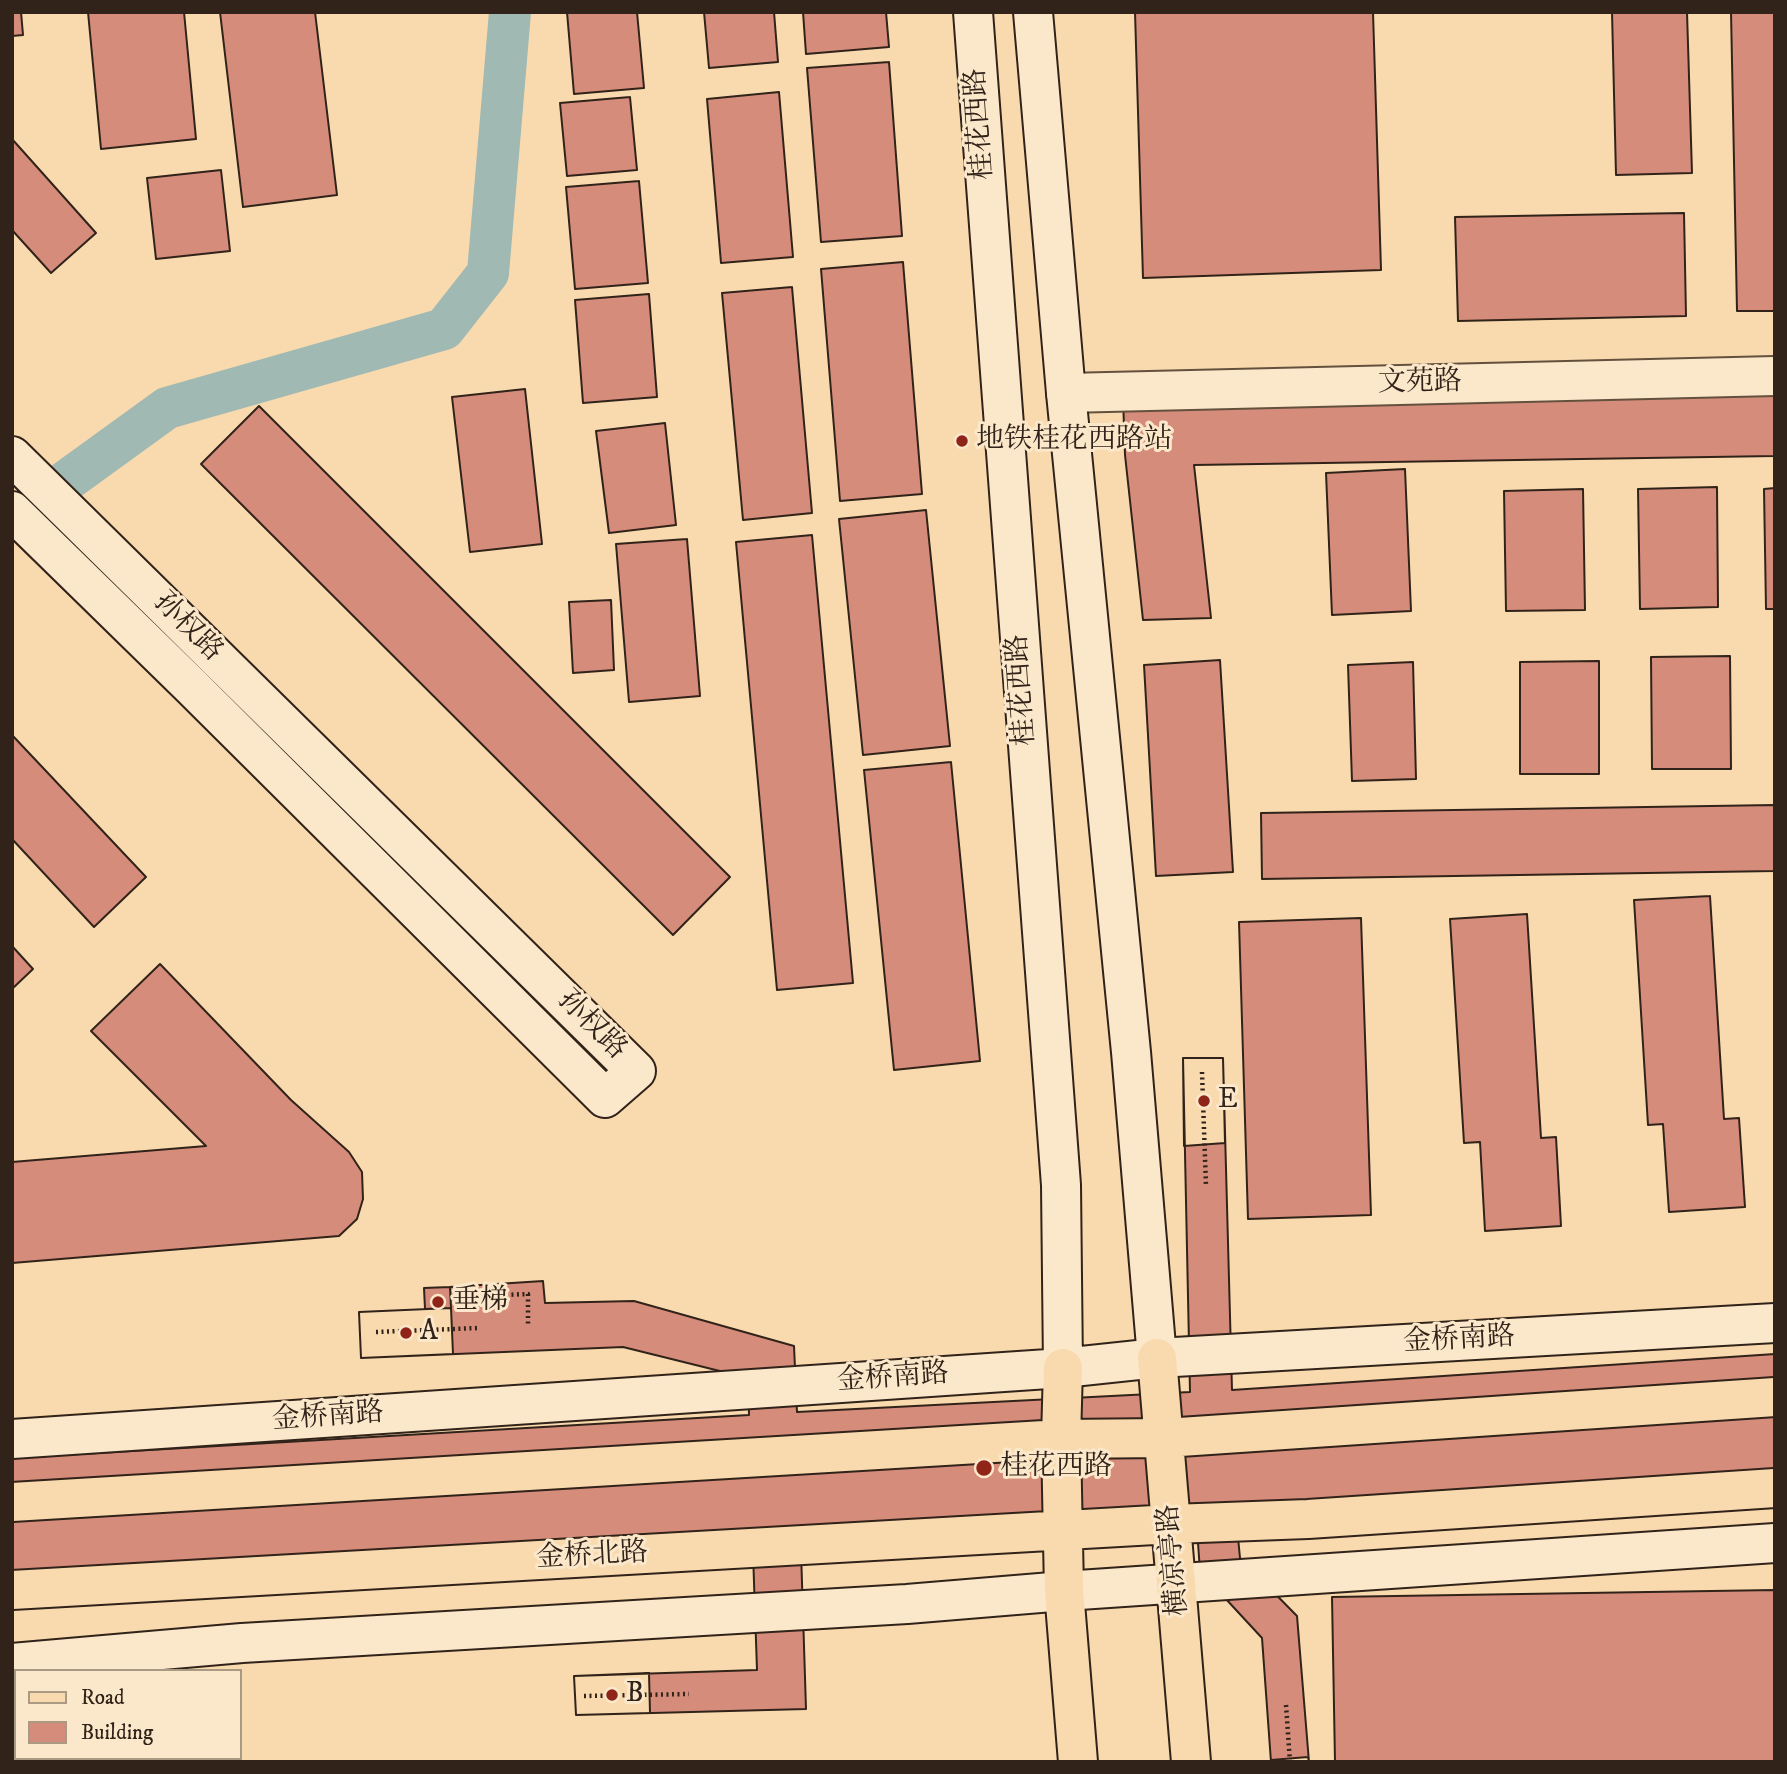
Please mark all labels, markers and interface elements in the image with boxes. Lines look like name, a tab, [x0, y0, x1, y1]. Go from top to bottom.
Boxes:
street label: 桂花西路	[960, 67, 1002, 181]
street label: 文苑路	[1378, 366, 1462, 402]
place label: 地铁桂花西路站	[976, 424, 1172, 458]
marker: 地铁桂花西路站	[954, 433, 970, 449]
street label: 孙权路	[145, 586, 229, 670]
street label: 桂花西路	[1002, 633, 1044, 747]
street label: 孙权路	[549, 984, 633, 1068]
place label: E	[1218, 1084, 1238, 1118]
marker: E	[1196, 1093, 1212, 1109]
place label: 垂梯	[452, 1285, 508, 1319]
marker: 垂梯	[430, 1294, 446, 1310]
place label: A	[420, 1316, 438, 1350]
street label: 金桥南路	[1402, 1321, 1516, 1361]
marker: A	[398, 1325, 414, 1341]
street label: 金桥南路	[836, 1358, 950, 1400]
street label: 金桥南路	[271, 1397, 385, 1439]
place label: 桂花西路	[1000, 1451, 1112, 1485]
marker: 桂花西路	[974, 1458, 994, 1478]
street label: 横凉亭路	[1153, 1503, 1197, 1617]
street label: 金桥北路	[535, 1537, 649, 1577]
legend	[14, 1669, 242, 1760]
place label: B	[626, 1678, 644, 1712]
text: Road	[81, 1685, 125, 1711]
marker: B	[604, 1687, 620, 1703]
text: Building	[81, 1720, 153, 1746]

